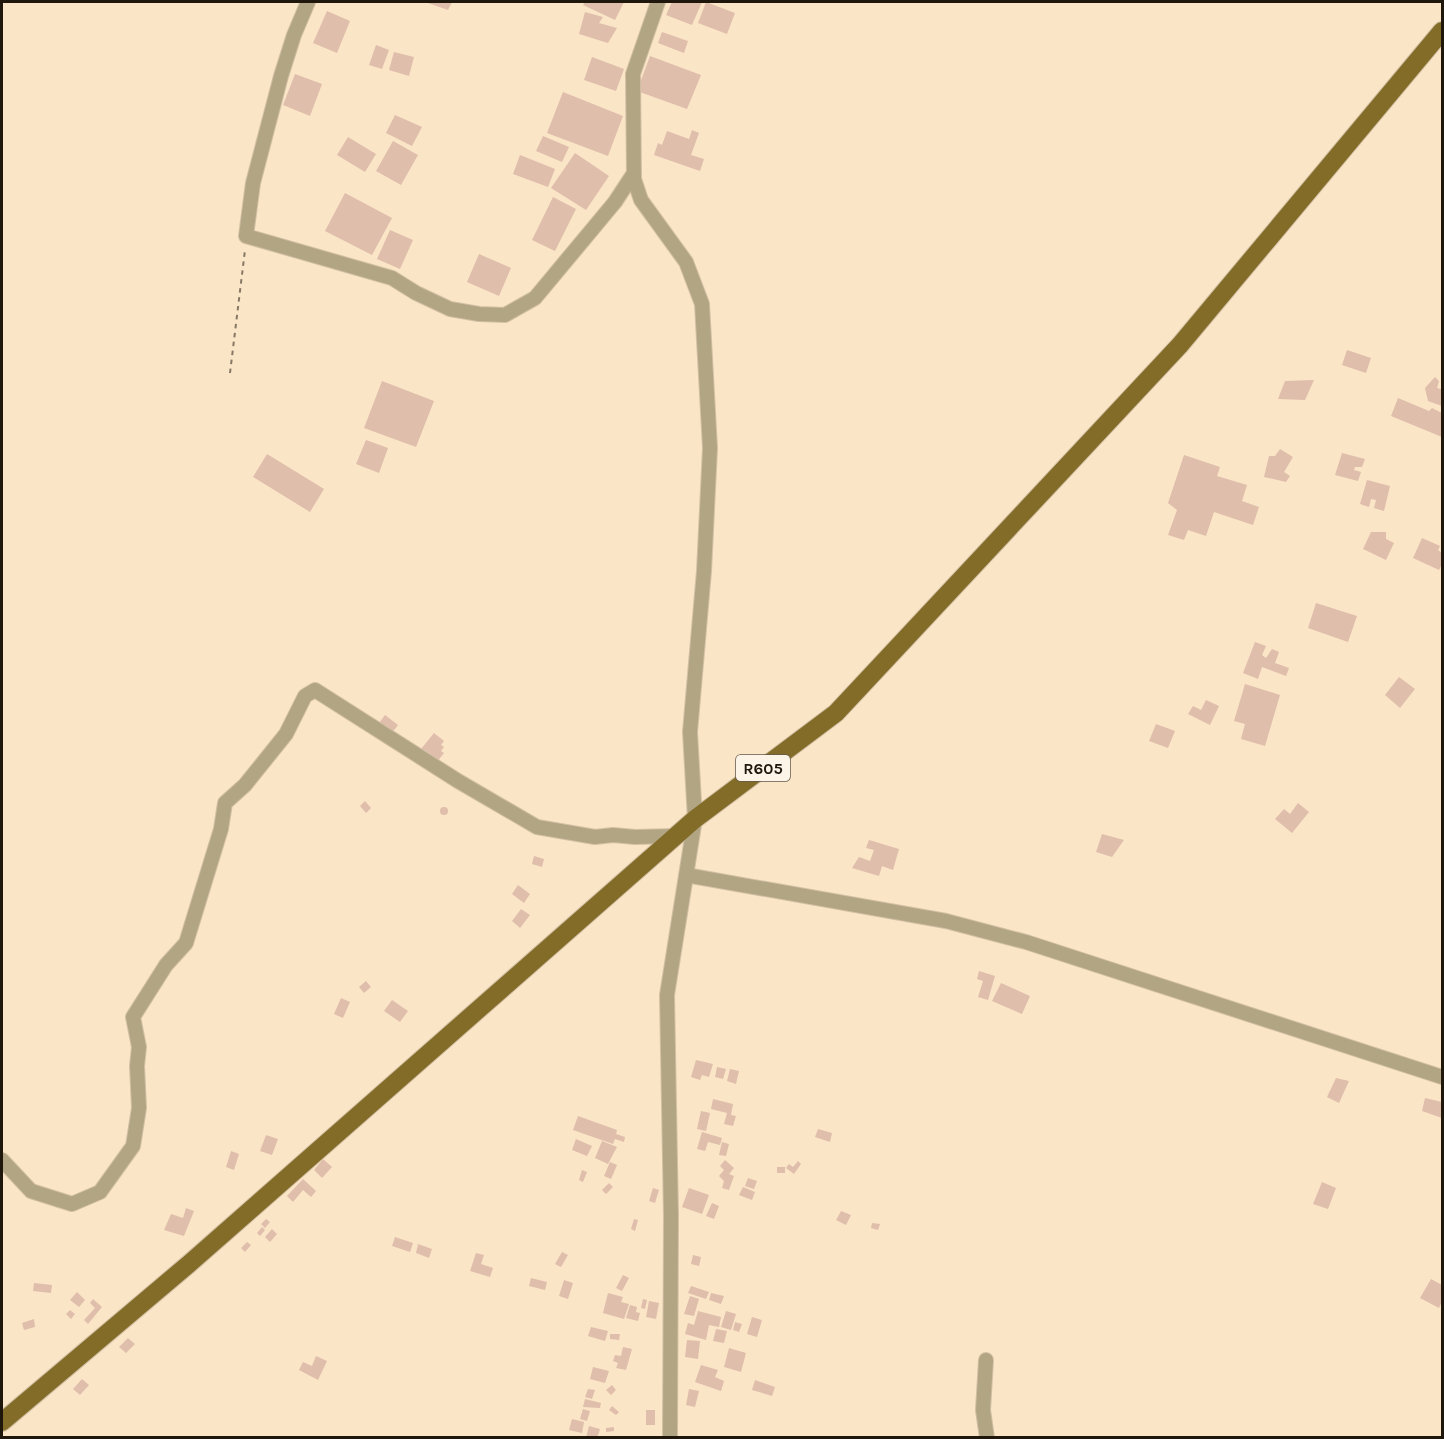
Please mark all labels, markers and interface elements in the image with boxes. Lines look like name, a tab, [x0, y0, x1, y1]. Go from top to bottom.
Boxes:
road number: R605	[736, 755, 790, 781]

